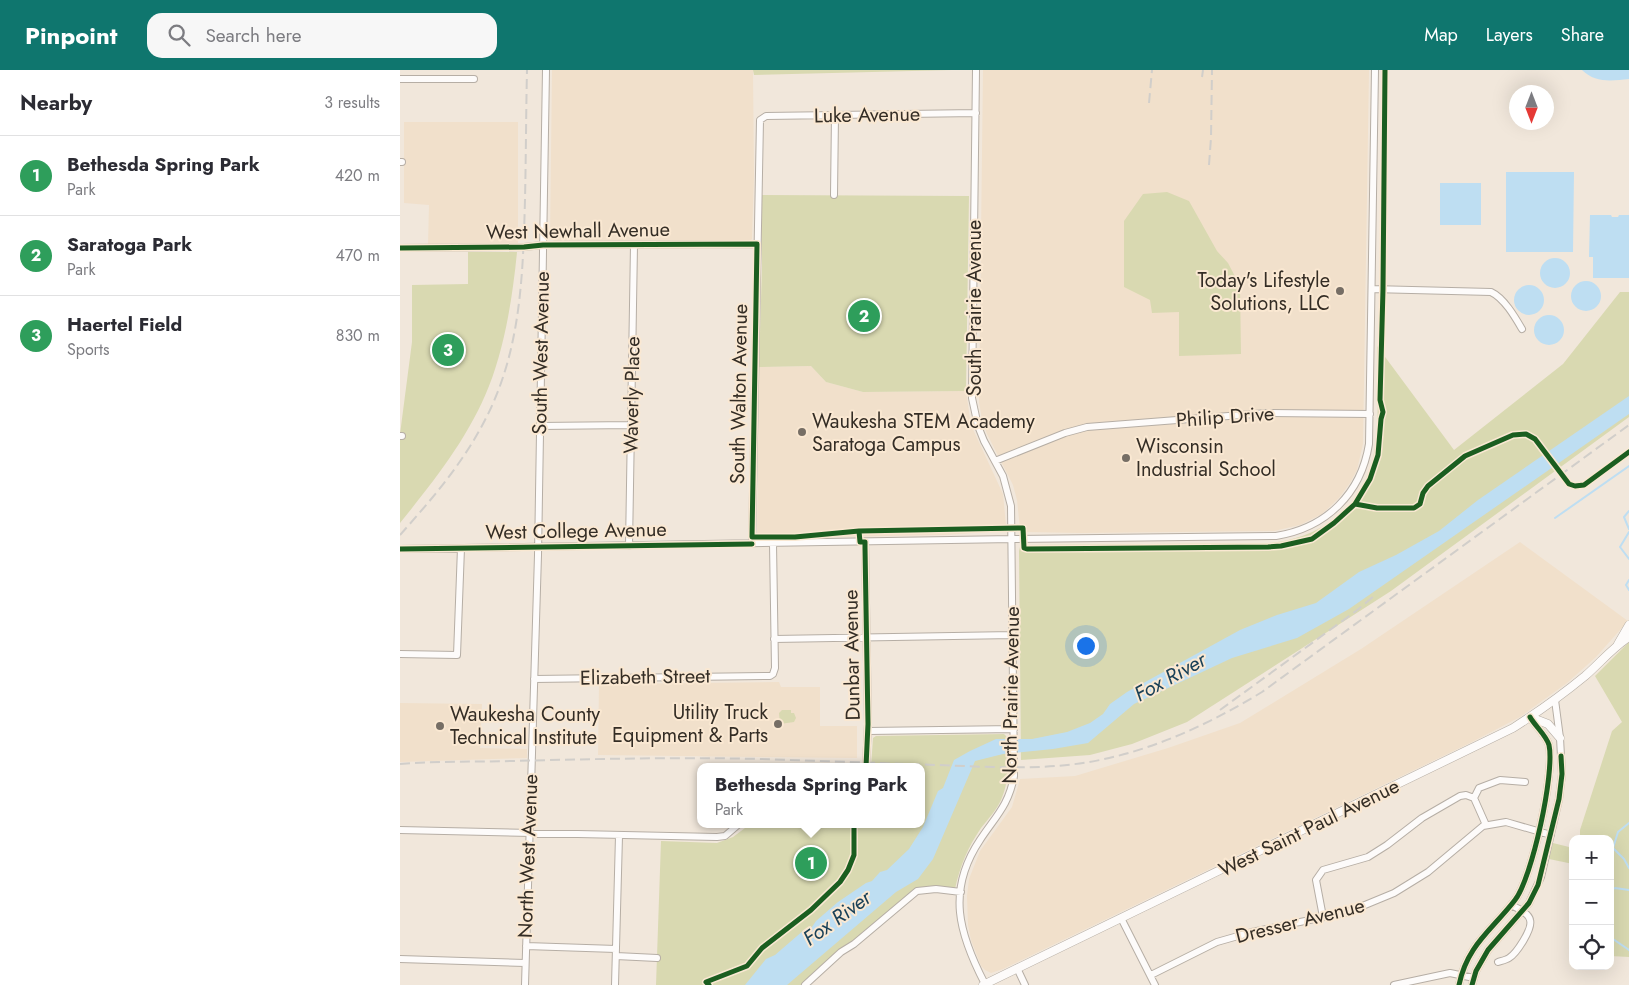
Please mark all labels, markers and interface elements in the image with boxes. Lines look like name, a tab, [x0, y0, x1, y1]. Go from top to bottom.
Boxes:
search box	[147, 13, 497, 58]
text: Pinpoint	[25, 18, 117, 53]
icon: search	[165, 21, 193, 49]
text: Search here	[205, 22, 302, 49]
text: Map	[1424, 22, 1458, 48]
text: Layers	[1486, 22, 1533, 48]
text: Share	[1561, 22, 1604, 48]
north arrow	[1509, 85, 1554, 130]
text: Nearby	[20, 88, 92, 118]
text: 3 results	[324, 91, 380, 114]
street label: Luke Avenue	[814, 100, 920, 130]
text: Bethesda Spring Park	[67, 151, 260, 178]
text: 1	[32, 164, 40, 187]
text: 420 m	[335, 164, 380, 187]
text: Park	[67, 178, 96, 201]
street label: West Newhall Avenue	[486, 215, 670, 247]
street label: South Prairie Avenue	[960, 220, 989, 396]
text: Saratoga Park	[67, 231, 192, 258]
text: 2	[31, 244, 41, 267]
text: 470 m	[335, 244, 380, 267]
text: Park	[67, 258, 96, 281]
place label: Today's Lifestyle Solutions, LLC	[1198, 266, 1330, 318]
street label: South West Avenue	[525, 271, 557, 435]
marker: Today's Lifestyle Solutions, LLC	[1334, 285, 1346, 297]
pin: 2	[848, 297, 880, 335]
street label: South Walton Avenue	[723, 304, 755, 484]
text: Haertel Field	[67, 311, 182, 338]
text: 3	[31, 324, 41, 347]
text: 830 m	[336, 324, 380, 347]
pin: 3	[432, 331, 464, 369]
street label: Waverly Place	[616, 336, 648, 454]
text: Sports	[67, 338, 109, 361]
street label: Philip Drive	[1175, 399, 1275, 435]
place label: Waukesha STEM Academy Saratoga Campus	[812, 407, 1035, 459]
marker: Waukesha STEM Academy Saratoga Campus	[796, 426, 808, 438]
place label: Wisconsin Industrial School	[1136, 432, 1276, 484]
marker: Wisconsin Industrial School	[1120, 452, 1132, 464]
street label: West College Avenue	[485, 515, 667, 547]
street label: Dunbar Avenue	[836, 589, 868, 721]
street label: North Prairie Avenue	[995, 606, 1027, 784]
your location	[1073, 633, 1099, 659]
water label: Fox River	[1129, 644, 1212, 709]
street label: Elizabeth Street	[580, 661, 711, 693]
place label: Utility Truck Equipment & Parts	[612, 698, 768, 750]
place label: Waukesha County Technical Institute	[450, 700, 600, 752]
marker: Utility Truck Equipment & Parts	[772, 718, 784, 730]
marker: Waukesha County Technical Institute	[434, 720, 446, 732]
popup	[697, 763, 925, 828]
text: Bethesda Spring Park	[715, 771, 907, 798]
street label: West Saint Paul Avenue	[1214, 772, 1404, 884]
street label: North West Avenue	[511, 773, 545, 939]
text: Park	[715, 798, 743, 821]
map controls	[1569, 835, 1614, 970]
button: +	[1569, 835, 1614, 880]
pin: 1	[795, 844, 827, 882]
button: −	[1569, 880, 1614, 925]
water label: Fox River	[797, 882, 878, 953]
street label: Dresser Avenue	[1232, 891, 1368, 951]
button: locate	[1569, 925, 1614, 970]

